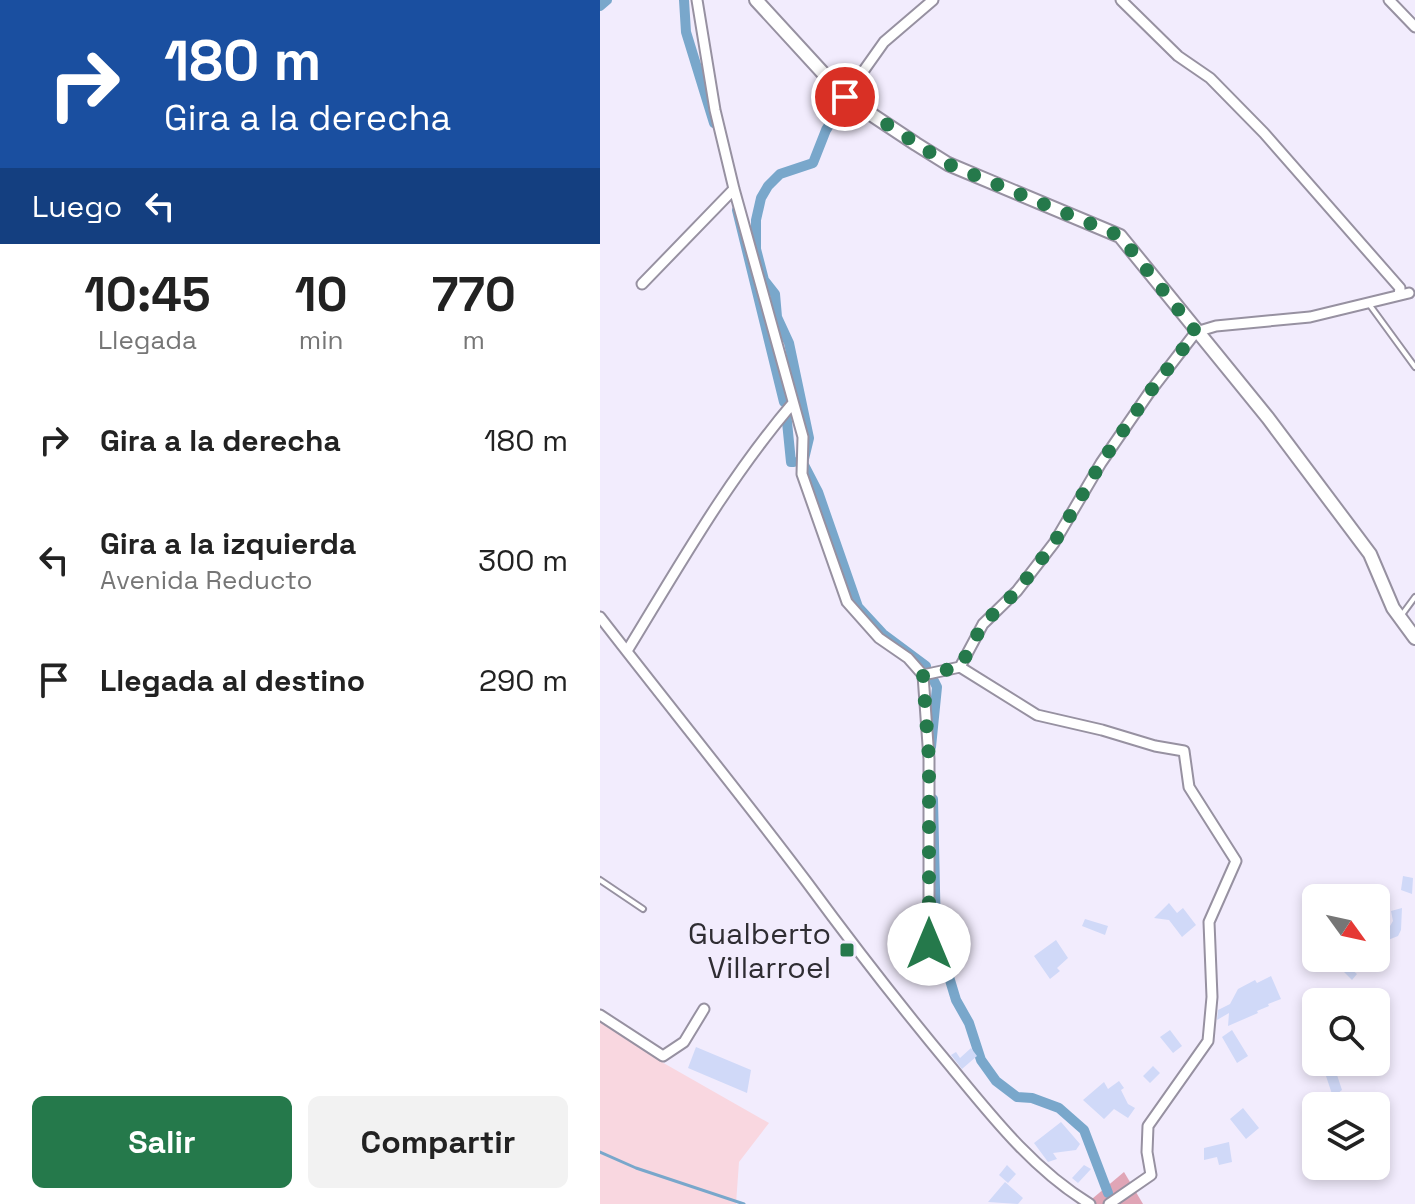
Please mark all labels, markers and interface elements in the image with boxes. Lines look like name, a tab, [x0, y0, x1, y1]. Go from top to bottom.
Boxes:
text: 180 m	[164, 25, 321, 96]
icon: right	[32, 32, 136, 136]
pin	[811, 63, 879, 131]
icon: arrive	[823, 75, 867, 119]
text: Gira a la derecha	[164, 95, 451, 141]
icon: left	[138, 184, 182, 228]
text: Luego	[32, 187, 122, 226]
text: 10:45	[84, 264, 211, 325]
text: 10	[295, 264, 348, 325]
text: 770	[432, 264, 516, 325]
text: Llegada	[98, 323, 197, 357]
text: min	[299, 323, 343, 357]
text: m	[463, 323, 485, 357]
icon: right	[32, 418, 76, 462]
text: Gira a la derecha	[100, 421, 341, 460]
text: 180 m	[484, 421, 568, 460]
text: Gira a la izquierda	[100, 524, 356, 563]
icon: left	[32, 538, 76, 582]
text: 300 m	[478, 541, 568, 580]
text: Avenida Reducto	[100, 563, 313, 597]
icon: arrive	[32, 658, 76, 702]
text: Llegada al destino	[100, 661, 365, 700]
text: 290 m	[479, 661, 568, 700]
north arrow	[1302, 884, 1390, 972]
map controls	[1302, 884, 1390, 1180]
position arrow	[887, 902, 971, 986]
place label: Gualberto Villarroel	[688, 914, 831, 987]
marker: Gualberto Villarroel	[838, 941, 856, 959]
button: search	[1302, 988, 1390, 1076]
button: layers	[1302, 1092, 1390, 1180]
button: Salir	[32, 1096, 292, 1188]
button: Compartir	[308, 1096, 568, 1188]

